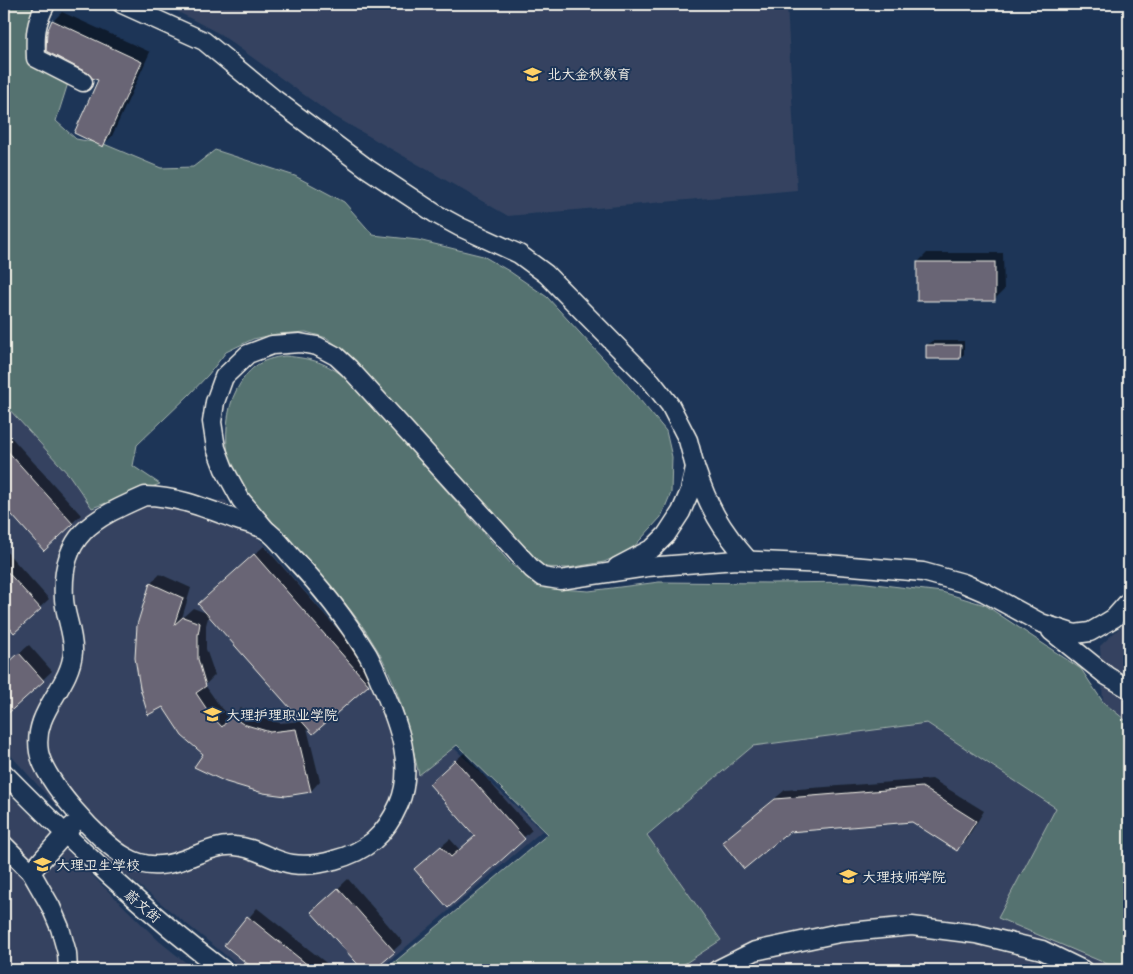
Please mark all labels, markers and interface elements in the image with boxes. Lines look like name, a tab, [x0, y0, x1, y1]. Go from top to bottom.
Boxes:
place label: 北大金秋教育	[547, 63, 631, 84]
school or university icon: 北大金秋教育	[523, 64, 543, 84]
place label: 大理护理职业学院	[226, 704, 338, 725]
school or university icon: 大理护理职业学院	[202, 705, 222, 725]
place label: 大理卫生学校	[56, 854, 140, 875]
school or university icon: 大理卫生学校	[32, 855, 52, 875]
place label: 大理技师学院	[862, 866, 946, 887]
school or university icon: 大理技师学院	[838, 867, 858, 887]
street label: 蔚文街	[121, 884, 166, 927]

